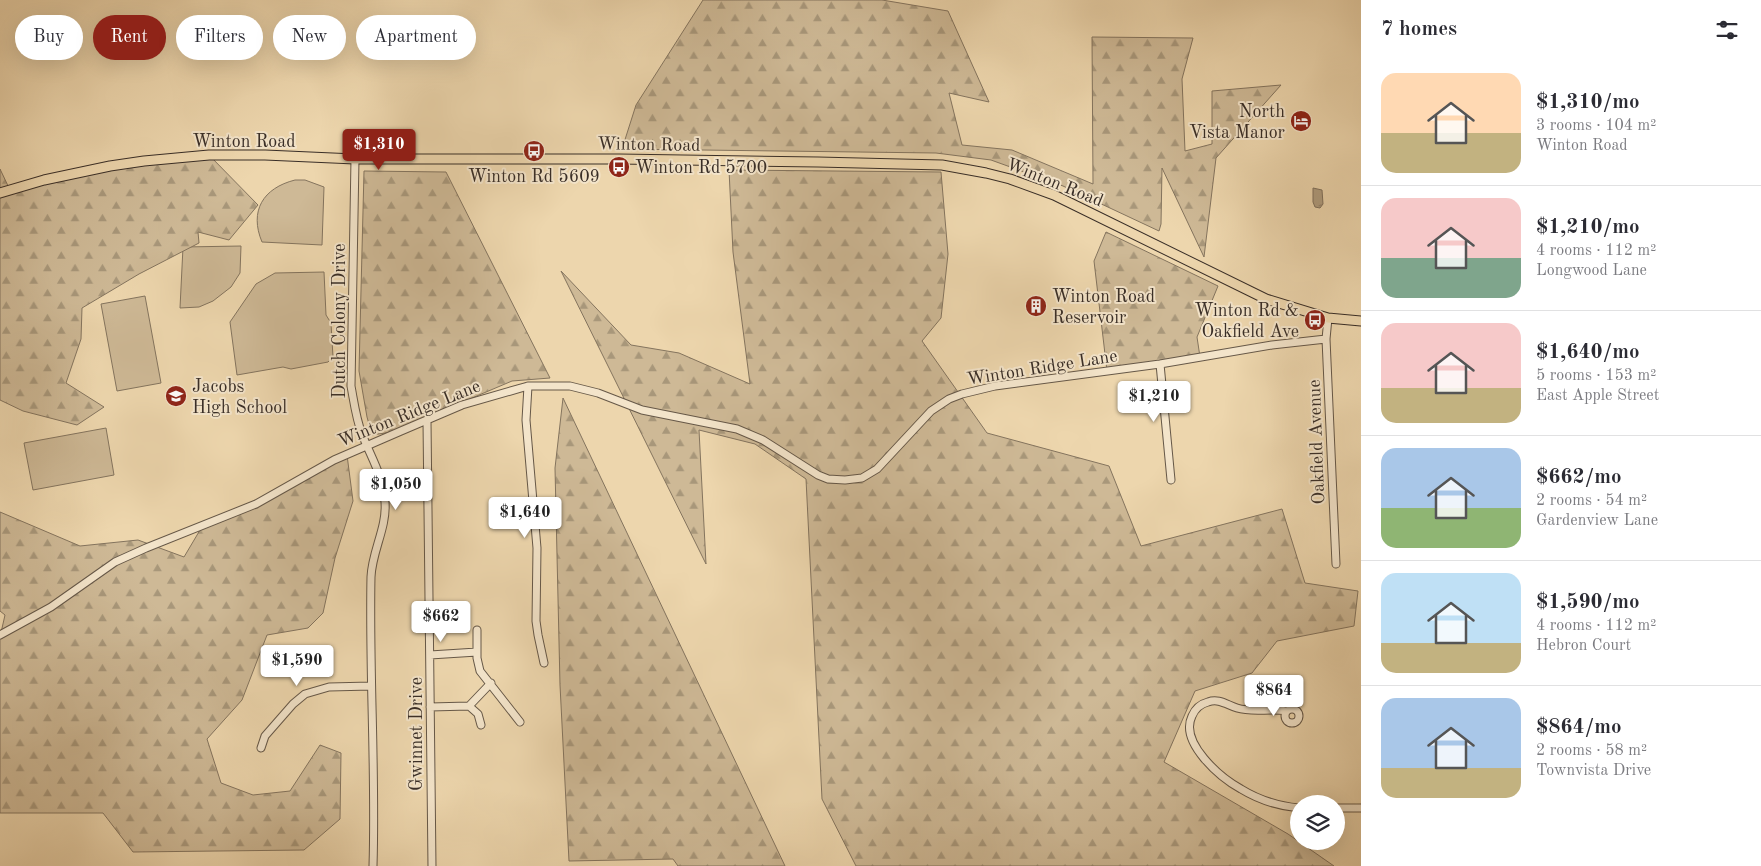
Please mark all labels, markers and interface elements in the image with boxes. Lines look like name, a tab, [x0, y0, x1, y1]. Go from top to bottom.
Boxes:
chip: Buy	[15, 15, 83, 60]
chip: Rent	[93, 15, 166, 60]
chip: Filters	[176, 15, 263, 60]
chip: New	[273, 15, 346, 60]
chip: Apartment	[356, 15, 476, 60]
icon: filters	[1713, 16, 1741, 44]
text: 7 homes	[1381, 19, 1457, 40]
text: $1,310/mo	[1536, 92, 1640, 113]
icon: home	[1421, 93, 1481, 153]
place label: North Vista Manor	[1189, 103, 1286, 142]
hotel icon: North Vista Manor	[1289, 109, 1313, 133]
text: 3 rooms · 104 m²	[1536, 118, 1656, 134]
pin: $1,310	[338, 128, 420, 171]
street label: Winton Road	[192, 133, 296, 151]
street label: Winton Road	[597, 135, 701, 155]
text: $1,310	[354, 137, 404, 153]
text: Winton Road	[1536, 138, 1628, 154]
bus stop icon: Winton Rd 5609	[522, 139, 546, 163]
bus stop icon: Winton Rd 5700	[607, 155, 631, 179]
street label: Winton Road	[1003, 155, 1106, 211]
place label: Winton Rd 5700	[635, 159, 767, 177]
place label: Winton Rd 5609	[468, 168, 600, 186]
text: $1,210/mo	[1536, 217, 1640, 238]
icon: home	[1421, 218, 1481, 278]
text: 4 rooms · 112 m²	[1536, 243, 1656, 259]
street label: Dutch Colony Drive	[331, 244, 349, 398]
text: Longwood Lane	[1536, 263, 1647, 279]
place label: Winton Road Reservoir	[1052, 288, 1155, 327]
building icon: Winton Road Reservoir	[1024, 294, 1048, 318]
place label: Winton Rd & Oakfield Ave	[1195, 302, 1299, 341]
bus stop icon: Winton Rd & Oakfield Ave	[1303, 308, 1327, 332]
text: $1,640/mo	[1536, 342, 1640, 363]
icon: home	[1421, 343, 1481, 403]
street label: Winton Ridge Lane	[966, 347, 1119, 389]
text: 5 rooms · 153 m²	[1536, 368, 1656, 384]
street label: Winton Ridge Lane	[335, 377, 483, 451]
place label: Jacobs High School	[192, 378, 287, 417]
street label: Oakfield Avenue	[1306, 379, 1328, 505]
pin: $1,210	[1113, 380, 1195, 423]
school or university icon: Jacobs High School	[164, 384, 188, 408]
text: East Apple Street	[1536, 388, 1659, 404]
text: $1,210	[1129, 389, 1179, 405]
text: $662/mo	[1536, 467, 1622, 488]
pin: $1,050	[355, 468, 437, 511]
icon: home	[1421, 468, 1481, 528]
text: $1,050	[371, 477, 421, 493]
text: 2 rooms · 54 m²	[1536, 493, 1647, 509]
pin: $1,640	[484, 496, 566, 539]
text: $1,640	[500, 505, 550, 521]
text: Gardenview Lane	[1536, 513, 1658, 529]
text: $1,590/mo	[1536, 592, 1640, 613]
icon: home	[1421, 593, 1481, 653]
pin: $662	[411, 600, 471, 643]
text: $662	[422, 609, 460, 625]
text: 4 rooms · 112 m²	[1536, 618, 1656, 634]
text: Hebron Court	[1536, 638, 1631, 654]
pin: $1,590	[256, 644, 338, 687]
text: $1,590	[272, 653, 322, 669]
pin: $864	[1244, 674, 1304, 717]
street label: Gwinnet Drive	[408, 677, 426, 791]
text: $864	[1255, 683, 1293, 699]
text: $864/mo	[1536, 717, 1622, 738]
icon: home	[1421, 718, 1481, 778]
text: 2 rooms · 58 m²	[1536, 743, 1647, 759]
text: Townvista Drive	[1536, 763, 1651, 779]
map controls	[1290, 795, 1345, 850]
button: layers	[1290, 795, 1345, 850]

